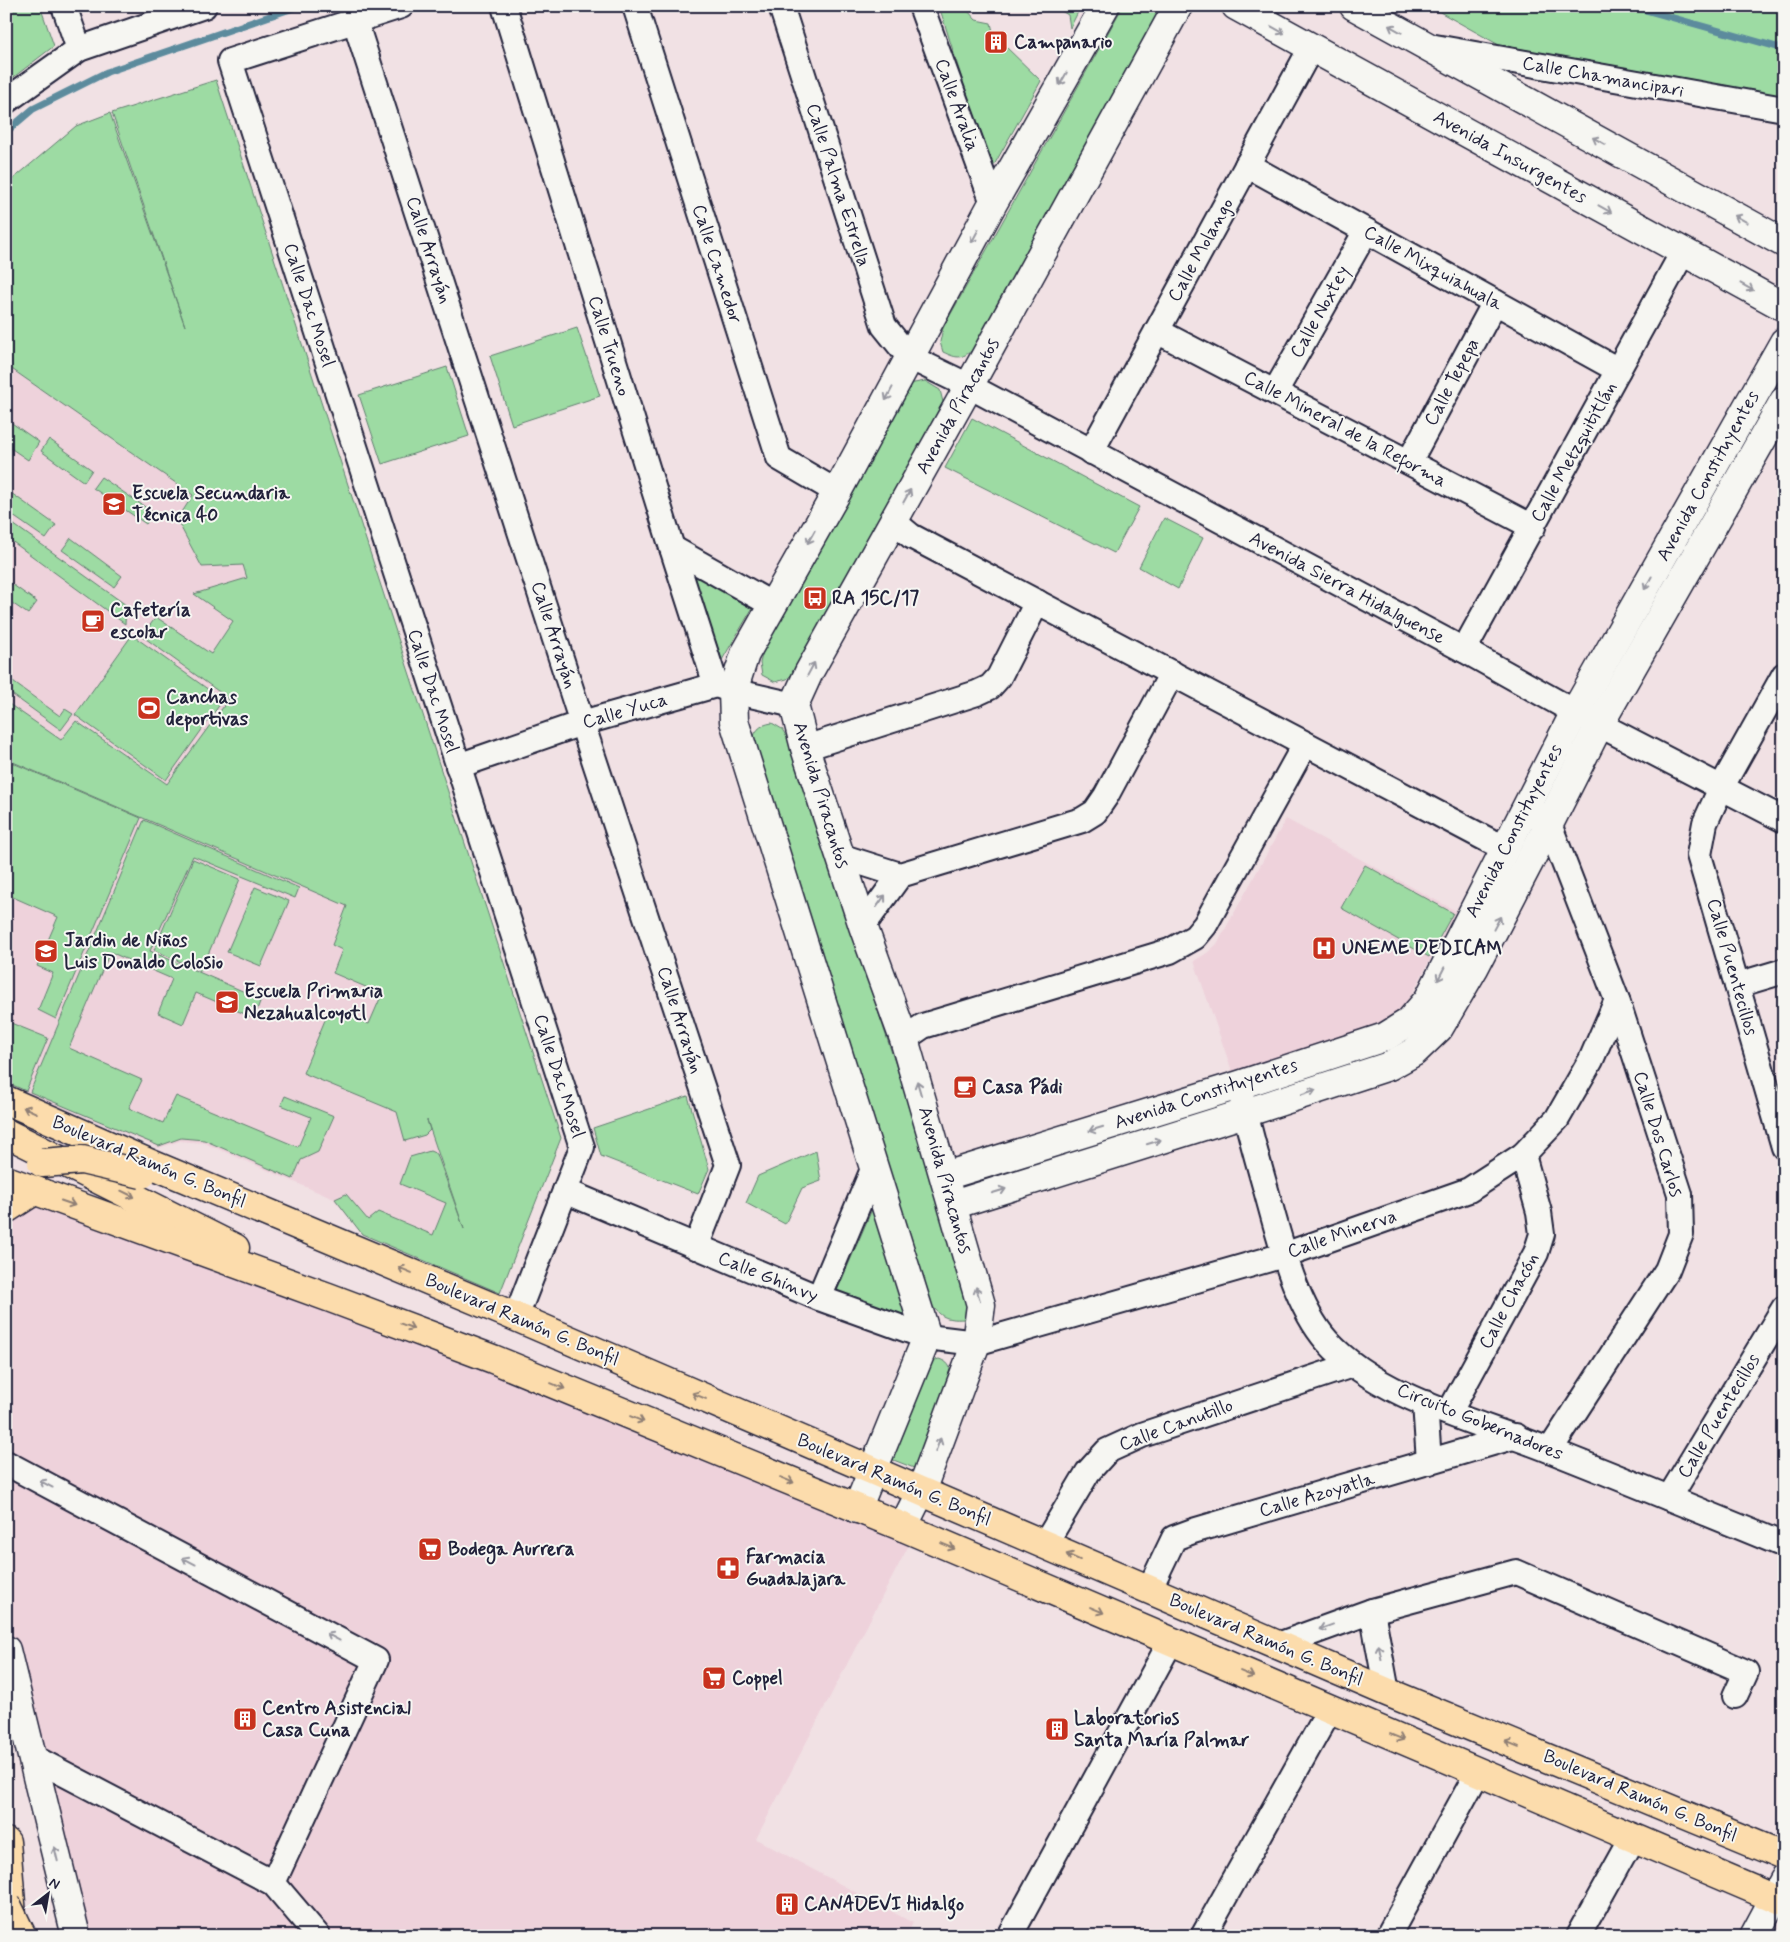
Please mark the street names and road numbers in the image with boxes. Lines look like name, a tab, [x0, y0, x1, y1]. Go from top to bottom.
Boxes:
street label: Calle Chamancipari	[1520, 50, 1686, 104]
street label: Calle Aralia	[929, 55, 985, 155]
street label: Calle Palma Estrella	[800, 100, 876, 270]
street label: Avenida Insurgentes	[1428, 104, 1592, 211]
street label: Calle Arrayán	[400, 193, 458, 307]
street label: Calle Molango	[1162, 194, 1241, 307]
street label: Calle Camedor	[686, 201, 748, 327]
street label: Calle Mixquiahuala	[1359, 219, 1508, 317]
street label: Calle Dac Mosel	[277, 240, 341, 370]
street label: Calle Noxtey	[1284, 261, 1357, 363]
street label: Calle Trueno	[582, 293, 636, 399]
street label: Avenida Piracantos	[910, 333, 1006, 479]
street label: Calle Tepepa	[1418, 334, 1486, 430]
street label: Calle Mineral de la Reforma	[1238, 365, 1451, 496]
street label: Calle Metzquititlán	[1525, 377, 1623, 527]
street label: Avenida Constituyentes	[1651, 386, 1766, 566]
street label: Avenida Sierra Hidalguense	[1244, 526, 1449, 651]
street label: Calle Arrayán	[525, 578, 583, 692]
street label: Calle Dac Mosel	[401, 626, 465, 756]
street label: Calle Yuca	[580, 687, 670, 735]
street label: Avenida Piracantos	[787, 719, 855, 871]
street label: Avenida Constituyentes	[1459, 740, 1570, 922]
street label: Calle Puentecillos	[1701, 896, 1764, 1039]
street label: Calle Arrayán	[651, 963, 709, 1077]
street label: Calle Dac Mosel	[527, 1011, 591, 1141]
street label: Avenida Constituyentes	[1111, 1052, 1302, 1136]
street label: Calle Dos Carlos	[1627, 1068, 1689, 1200]
street label: Avenida Piracantos	[912, 1103, 978, 1257]
street label: Boulevard Ramón G. Bonfil	[48, 1110, 250, 1214]
street label: Calle Minerva	[1284, 1204, 1400, 1264]
street label: Calle Ghinvy	[714, 1246, 822, 1308]
street label: Calle Chacón	[1473, 1248, 1545, 1354]
street label: Boulevard Ramón G. Bonfil	[421, 1268, 623, 1372]
street label: Calle Puentecillos	[1672, 1348, 1766, 1483]
street label: Circuito Gobernadores	[1393, 1377, 1567, 1467]
street label: Calle Canutillo	[1115, 1393, 1237, 1457]
street label: Boulevard Ramón G. Bonfil	[793, 1428, 995, 1532]
street label: Calle Azoyatla	[1256, 1466, 1378, 1523]
street label: Boulevard Ramón G. Bonfil	[1165, 1588, 1367, 1692]
street label: Boulevard Ramón G. Bonfil	[1539, 1744, 1741, 1848]

